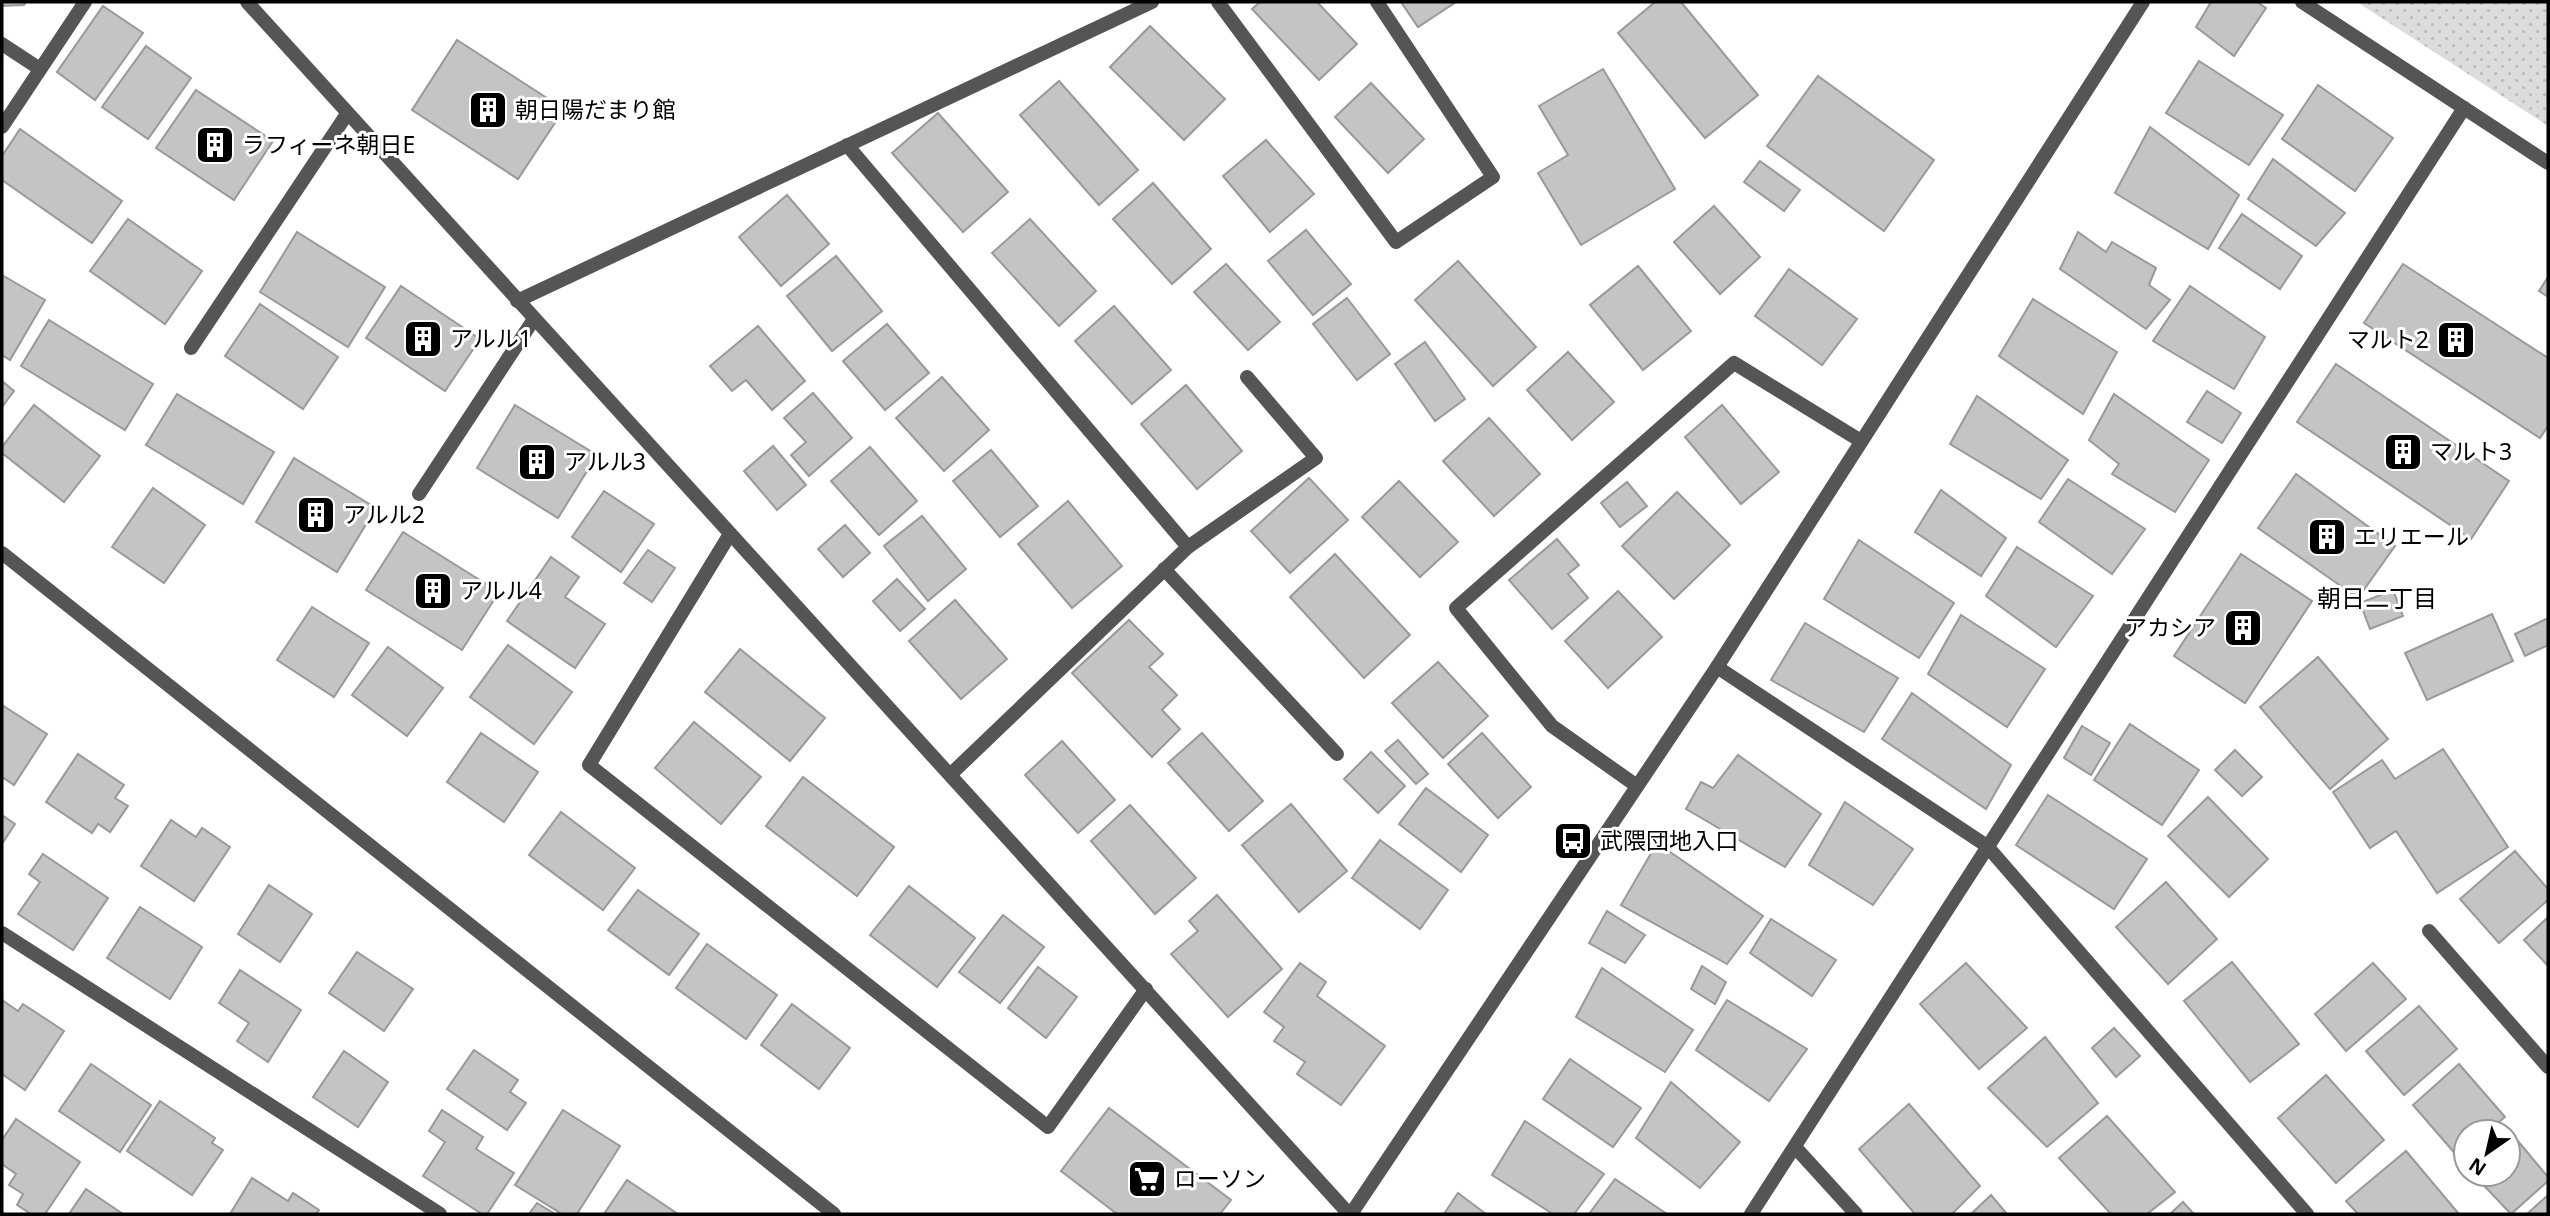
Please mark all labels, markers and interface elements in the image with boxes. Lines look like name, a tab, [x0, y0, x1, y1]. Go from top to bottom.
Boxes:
building icon: 朝日陽だまり館	[467, 89, 509, 131]
place label: 朝日陽だまり館	[515, 93, 676, 125]
building icon: ラフィーネ朝日E	[194, 124, 236, 166]
place label: ラフィーネ朝日E	[242, 128, 415, 160]
building icon: アルル1	[402, 318, 444, 360]
building icon: マルト2	[2435, 319, 2477, 361]
place label: アルル1	[450, 322, 532, 354]
place label: マルト2	[2347, 323, 2429, 355]
building icon: マルト3	[2382, 431, 2424, 473]
place label: マルト3	[2430, 435, 2512, 467]
building icon: アルル3	[516, 441, 558, 483]
place label: アルル3	[564, 445, 646, 477]
building icon: アルル2	[295, 494, 337, 536]
place label: アルル2	[343, 498, 425, 530]
building icon: エリエール	[2306, 516, 2348, 558]
place label: エリエール	[2354, 520, 2469, 552]
building icon: アルル4	[412, 570, 454, 612]
place label: アルル4	[460, 574, 542, 606]
district label: 朝日二丁目	[2317, 581, 2437, 614]
building icon: アカシア	[2222, 607, 2264, 649]
place label: アカシア	[2124, 611, 2216, 643]
bus stop icon: 武隈団地入口	[1552, 820, 1594, 862]
place label: 武隈団地入口	[1600, 824, 1738, 856]
north arrow	[2452, 1118, 2522, 1188]
text: N	[2464, 1152, 2491, 1182]
supermarket icon: ローソン	[1126, 1158, 1168, 1200]
place label: ローソン	[1174, 1162, 1266, 1194]

